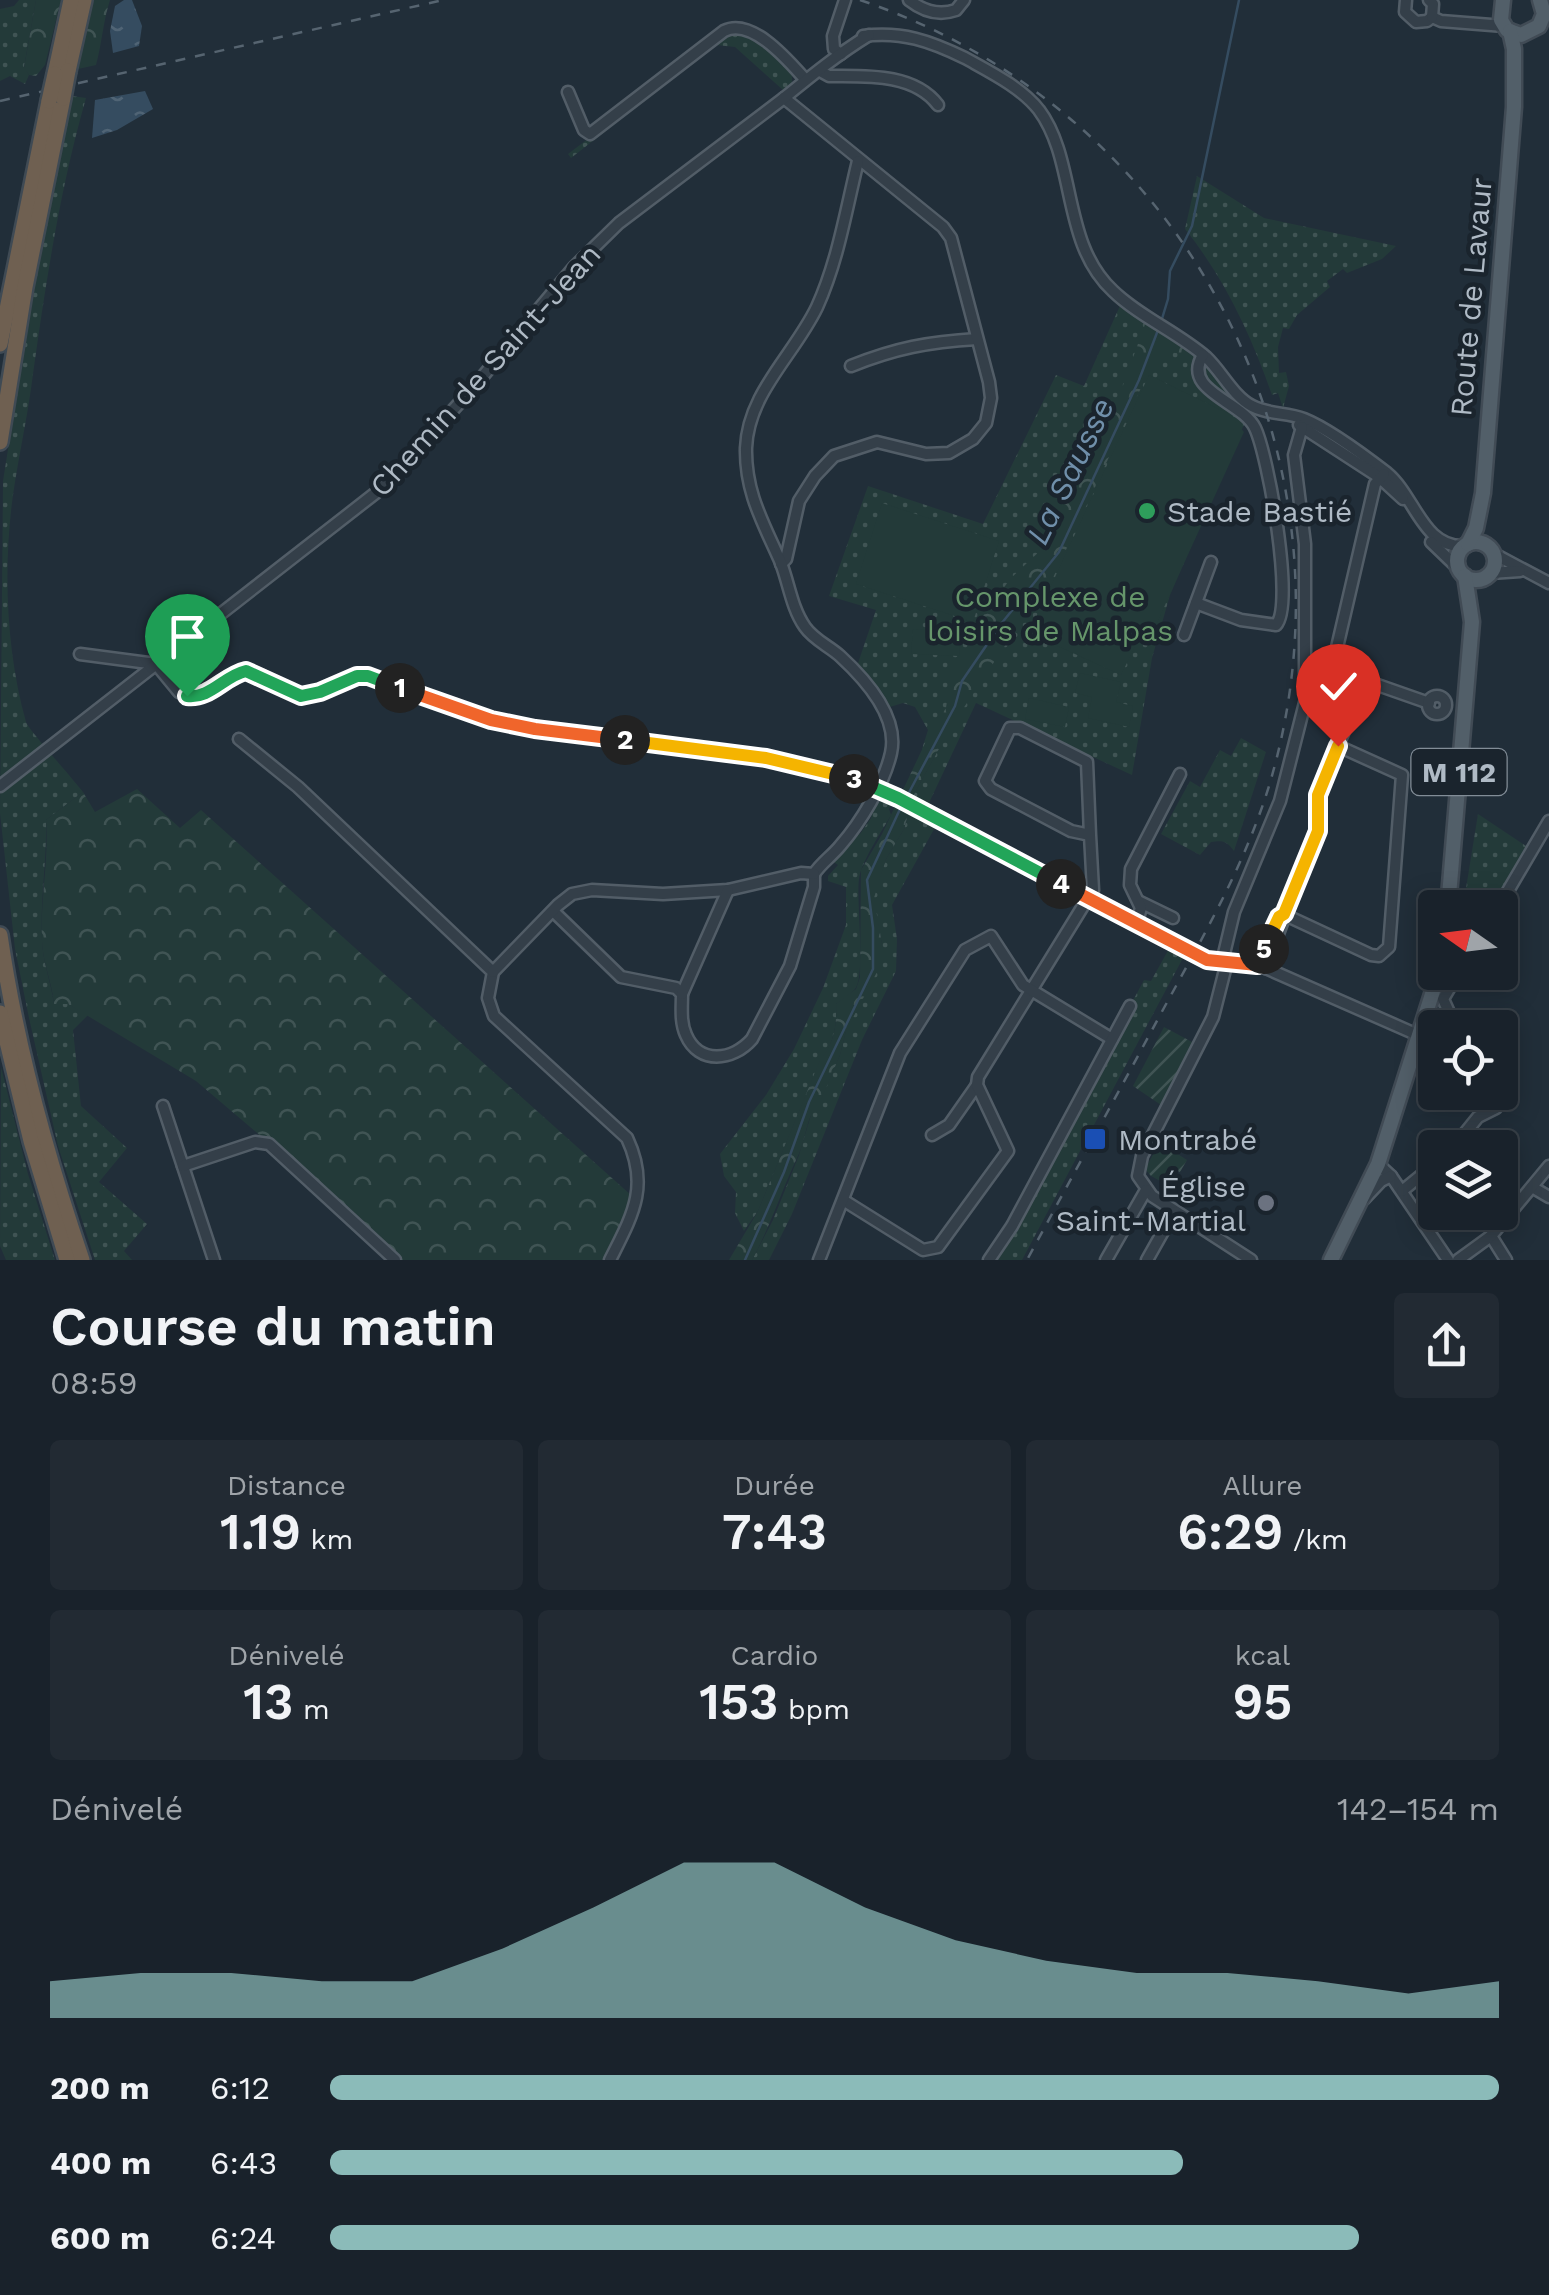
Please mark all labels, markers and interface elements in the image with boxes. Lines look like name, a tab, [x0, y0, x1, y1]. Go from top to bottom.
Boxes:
street label: Route de Lavaur	[1443, 176, 1499, 418]
street label: Chemin de Saint-Jean	[362, 237, 608, 503]
water label: La Sausse	[1018, 391, 1122, 551]
place label: Stade Bastié	[1167, 494, 1352, 529]
marker: Stade Bastié	[1136, 500, 1158, 522]
park label: Complexe de loisirs de Malpas	[927, 579, 1173, 648]
pin	[145, 594, 230, 697]
icon: arrive	[160, 609, 215, 664]
pin	[1296, 644, 1381, 747]
icon: check	[1311, 659, 1366, 714]
pin: 1	[375, 663, 425, 713]
text: 1	[394, 671, 406, 704]
pin: 2	[600, 715, 650, 765]
text: 2	[617, 723, 633, 756]
road number: M 112	[1412, 749, 1506, 795]
pin: 3	[829, 754, 879, 804]
text: 3	[846, 762, 862, 795]
pin: 4	[1036, 859, 1086, 909]
text: 4	[1052, 867, 1070, 900]
north arrow	[1418, 890, 1518, 990]
map controls	[1418, 890, 1518, 1230]
pin: 5	[1239, 924, 1289, 974]
text: 5	[1256, 932, 1272, 965]
button: locate	[1418, 1010, 1518, 1110]
place label: Montrabé	[1118, 1122, 1257, 1157]
marker: Montrabé	[1082, 1126, 1108, 1152]
button: layers	[1418, 1130, 1518, 1230]
place label: Église Saint-Martial	[1056, 1169, 1246, 1238]
marker: Église Saint-Martial	[1255, 1192, 1277, 1214]
button: share	[1394, 1293, 1499, 1398]
text: Course du matin	[50, 1294, 496, 1358]
text: 08:59	[50, 1364, 137, 1402]
text: Distance	[227, 1469, 346, 1502]
text: Durée	[734, 1469, 815, 1502]
text: Allure	[1222, 1469, 1303, 1502]
text: 1.19	[220, 1502, 301, 1561]
text: 7:43	[722, 1502, 827, 1561]
text: 6:29	[1177, 1502, 1283, 1561]
text: km	[301, 1523, 353, 1556]
text: /km	[1283, 1523, 1348, 1556]
text: Dénivelé	[228, 1639, 345, 1672]
text: Cardio	[731, 1639, 818, 1672]
text: kcal	[1235, 1639, 1290, 1672]
text: 13	[243, 1672, 294, 1731]
text: 153	[699, 1672, 779, 1731]
text: 95	[1233, 1672, 1292, 1731]
text: m	[294, 1693, 330, 1726]
text: bpm	[779, 1693, 850, 1726]
text: Dénivelé	[50, 1790, 183, 1828]
text: 142–154 m	[1337, 1790, 1499, 1828]
text: 200 m	[50, 2069, 150, 2107]
text: 6:12	[210, 2069, 270, 2107]
text: 400 m	[50, 2144, 151, 2182]
text: 6:43	[210, 2144, 277, 2182]
text: 600 m	[50, 2219, 150, 2257]
text: 6:24	[210, 2219, 276, 2257]

